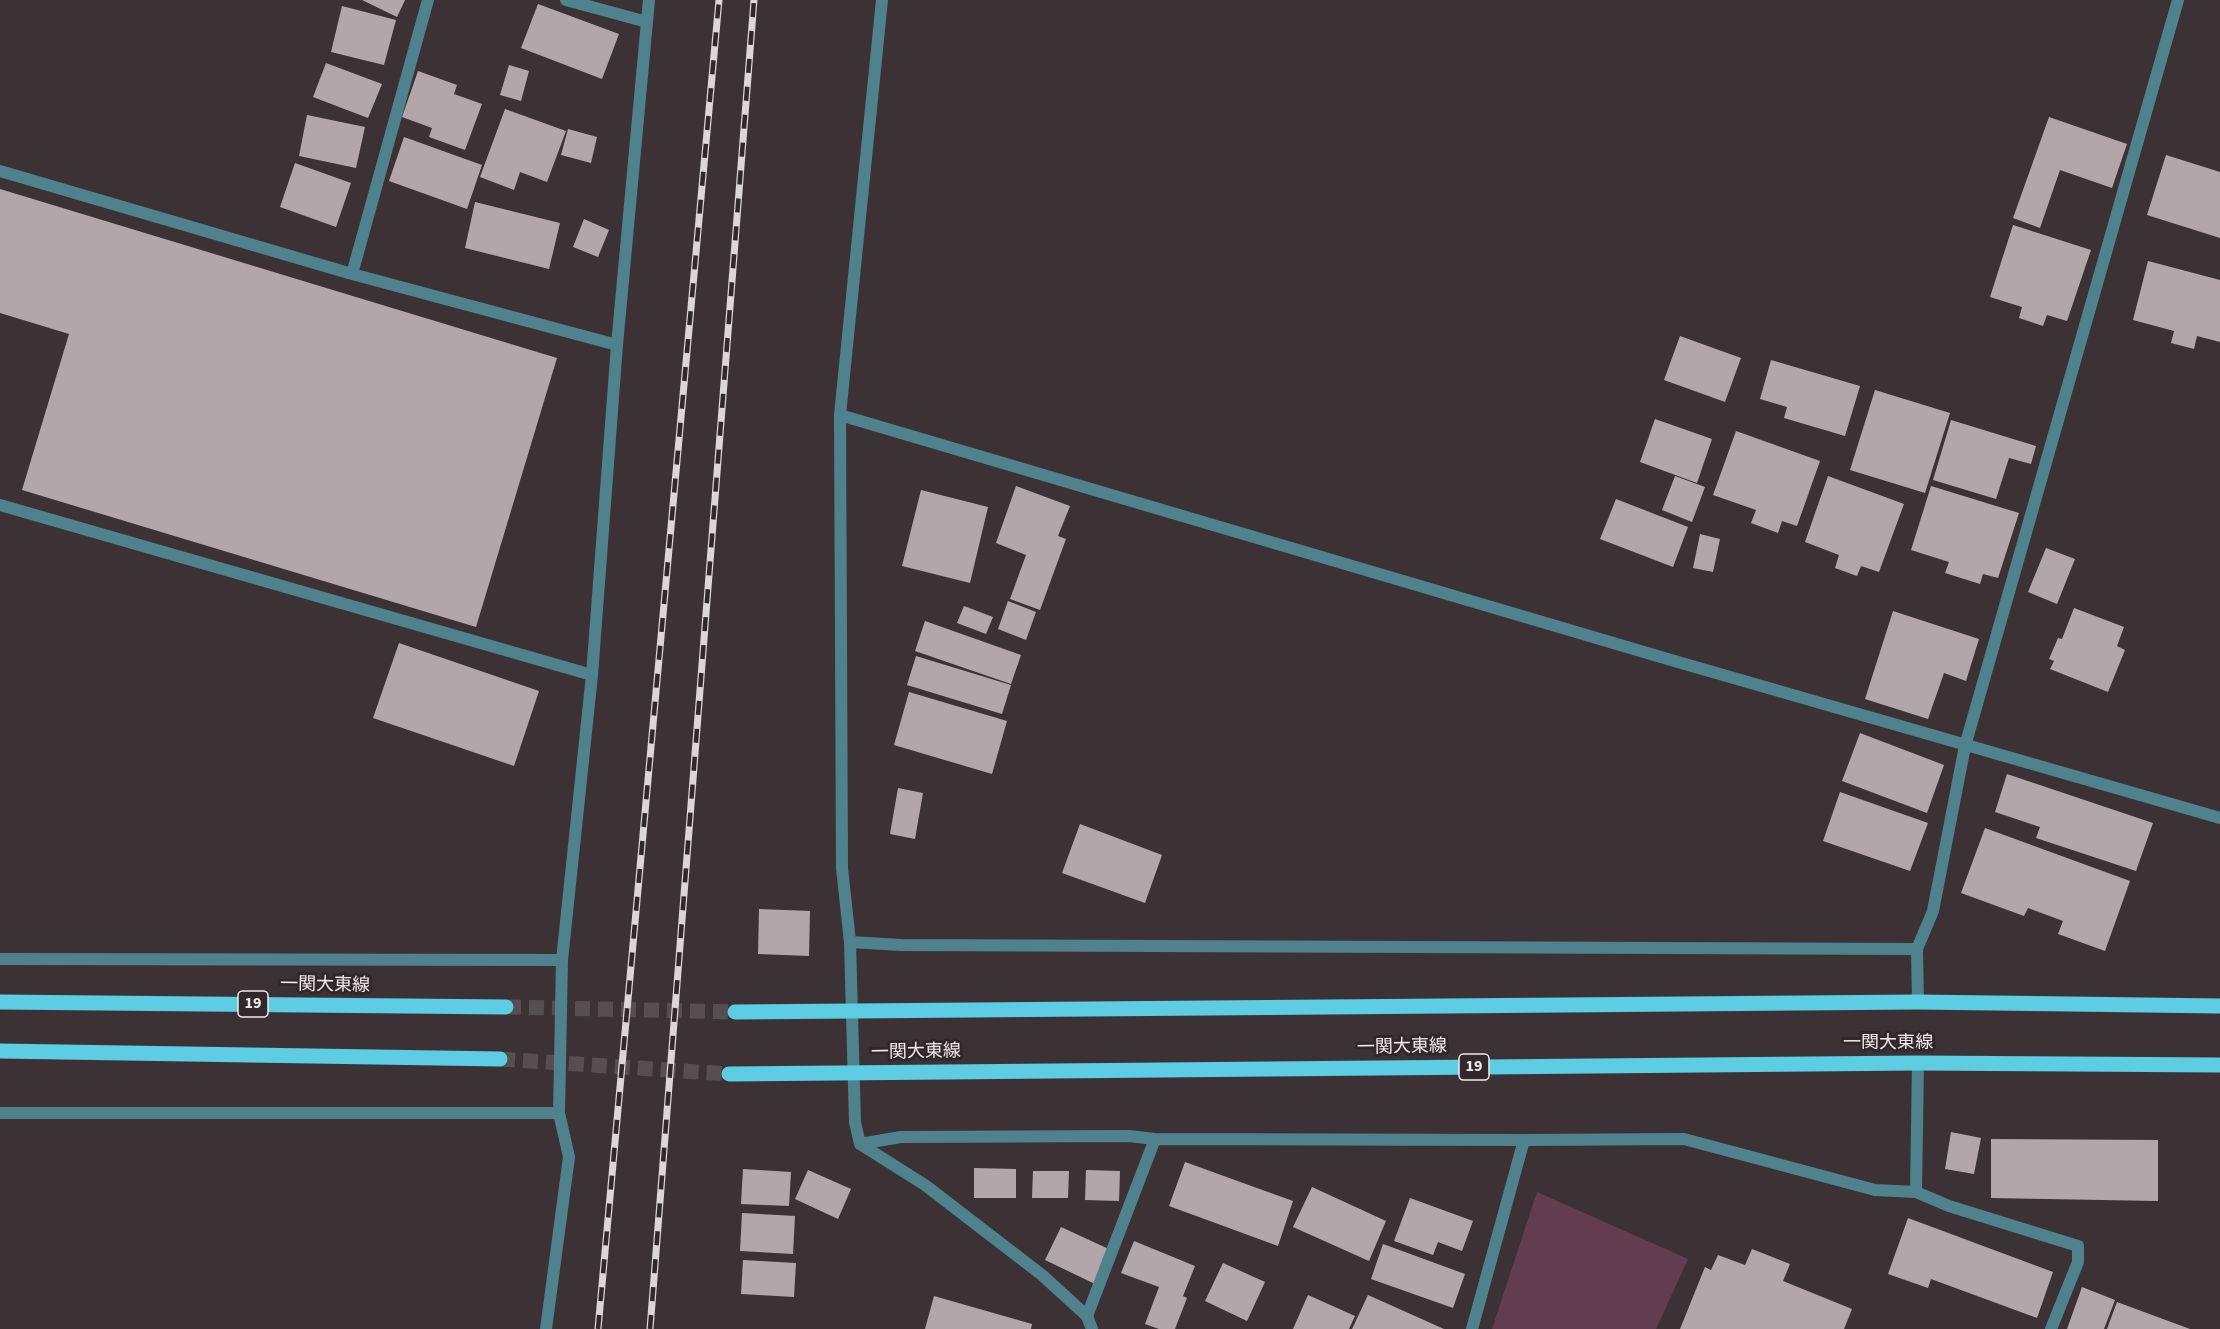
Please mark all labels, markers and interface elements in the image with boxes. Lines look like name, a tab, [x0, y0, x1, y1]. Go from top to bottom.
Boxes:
street label: 一関大東線	[280, 974, 370, 998]
road number: 19	[238, 991, 268, 1017]
street label: 一関大東線	[1843, 1033, 1933, 1055]
street label: 一関大東線	[1357, 1036, 1447, 1060]
street label: 一関大東線	[871, 1041, 961, 1065]
road number: 19	[1459, 1054, 1489, 1080]

